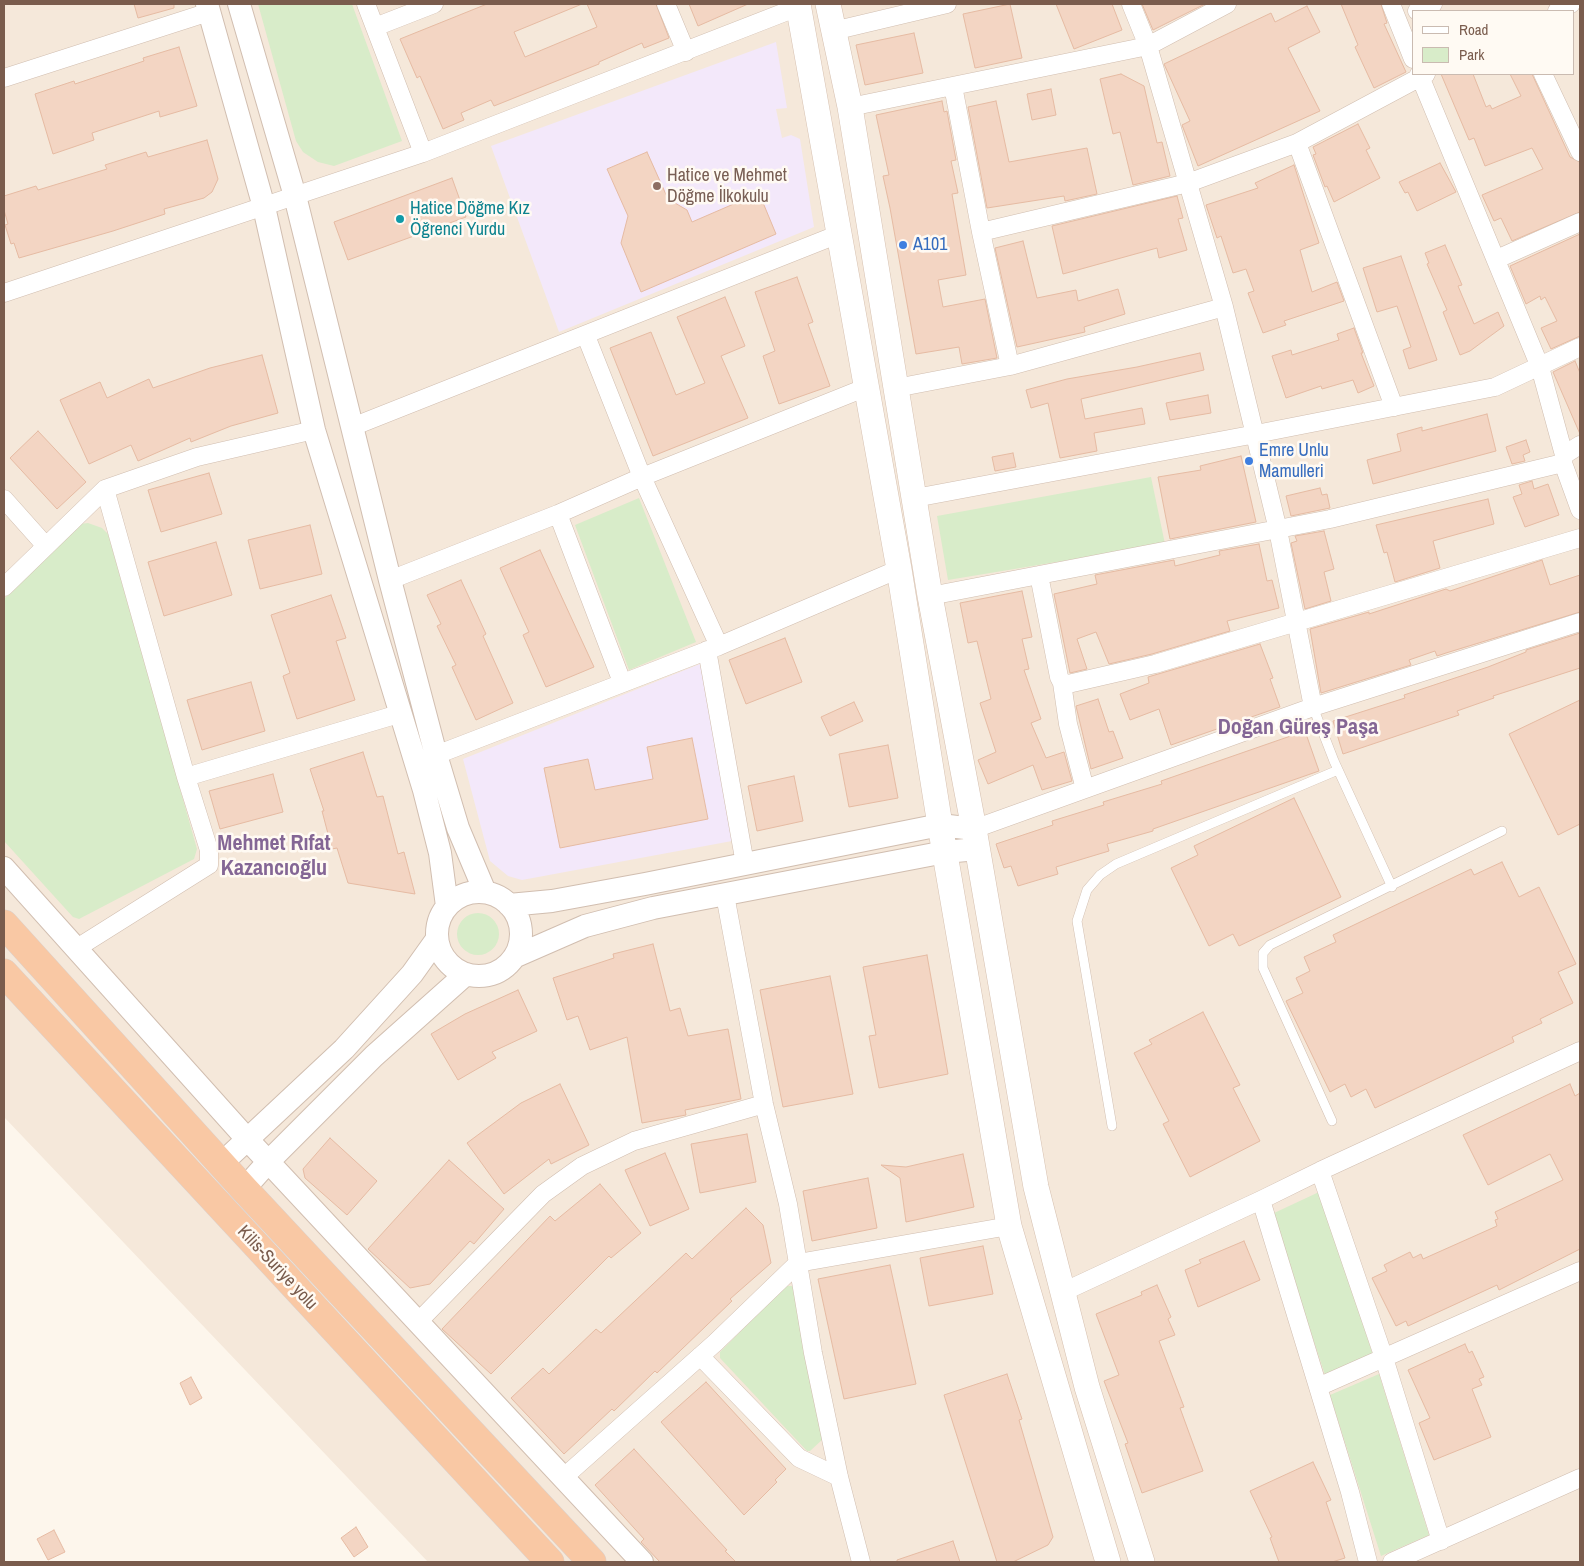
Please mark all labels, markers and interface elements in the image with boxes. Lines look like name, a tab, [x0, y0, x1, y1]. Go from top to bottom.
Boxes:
legend	[1412, 10, 1574, 75]
text: Road	[1459, 19, 1488, 40]
text: Park	[1459, 44, 1484, 65]
place label: Hatice ve Mehmet Döğme İlkokulu	[667, 165, 787, 208]
marker: Hatice ve Mehmet Döğme İlkokulu	[651, 180, 663, 192]
place label: Hatice Döğme Kız Öğrenci Yurdu	[410, 198, 530, 240]
marker: Hatice Döğme Kız Öğrenci Yurdu	[394, 213, 406, 225]
place label: A101	[913, 234, 947, 256]
marker: A101	[897, 239, 909, 251]
place label: Emre Unlu Mamulleri	[1259, 440, 1329, 482]
marker: Emre Unlu Mamulleri	[1243, 455, 1255, 467]
district label: Doğan Güreş Paşa	[1218, 715, 1378, 741]
district label: Mehmet Rıfat Kazancıoğlu	[217, 831, 331, 882]
street label: Kilis-Suriye yolu	[232, 1221, 322, 1315]

